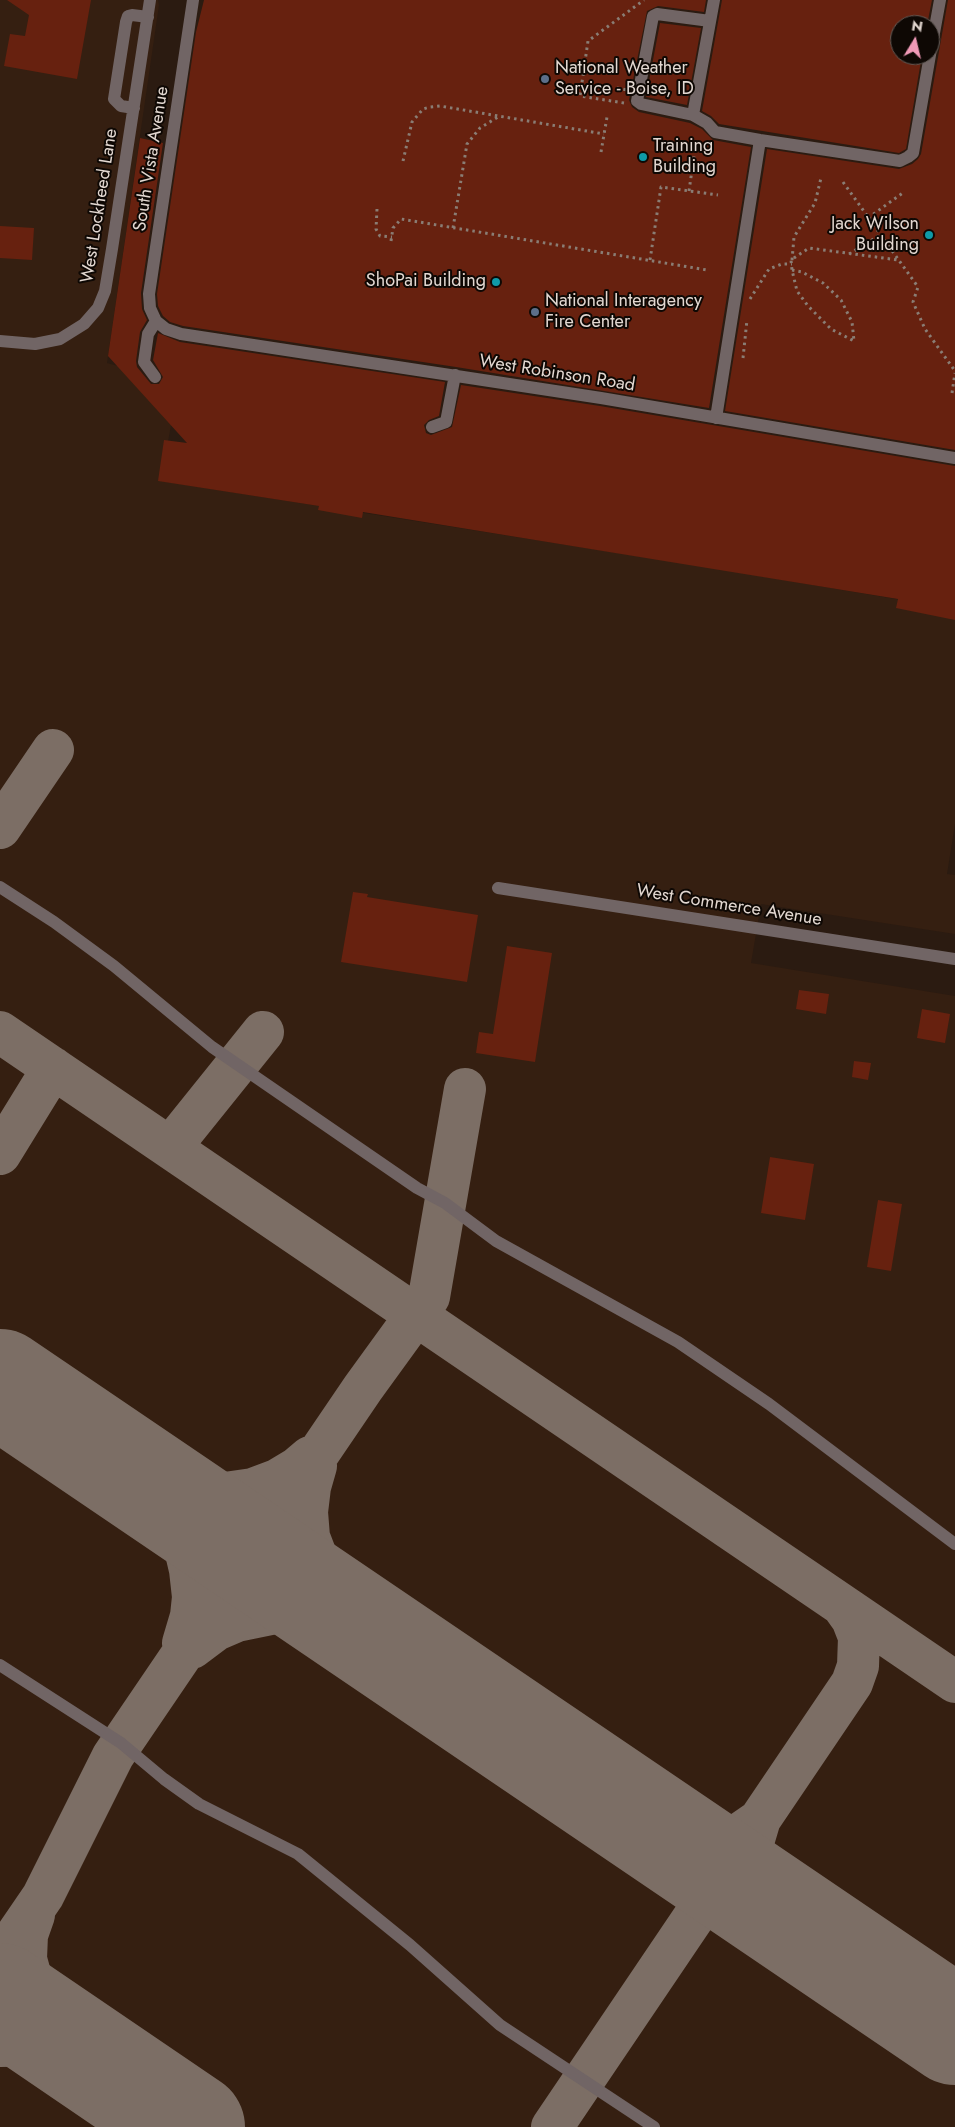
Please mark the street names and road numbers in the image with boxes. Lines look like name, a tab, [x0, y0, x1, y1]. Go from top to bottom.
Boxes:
street label: South Vista Avenue	[130, 85, 174, 233]
street label: West Lockheed Lane	[77, 127, 123, 285]
street label: West Robinson Road	[477, 351, 637, 397]
street label: West Commerce Avenue	[635, 881, 823, 931]

